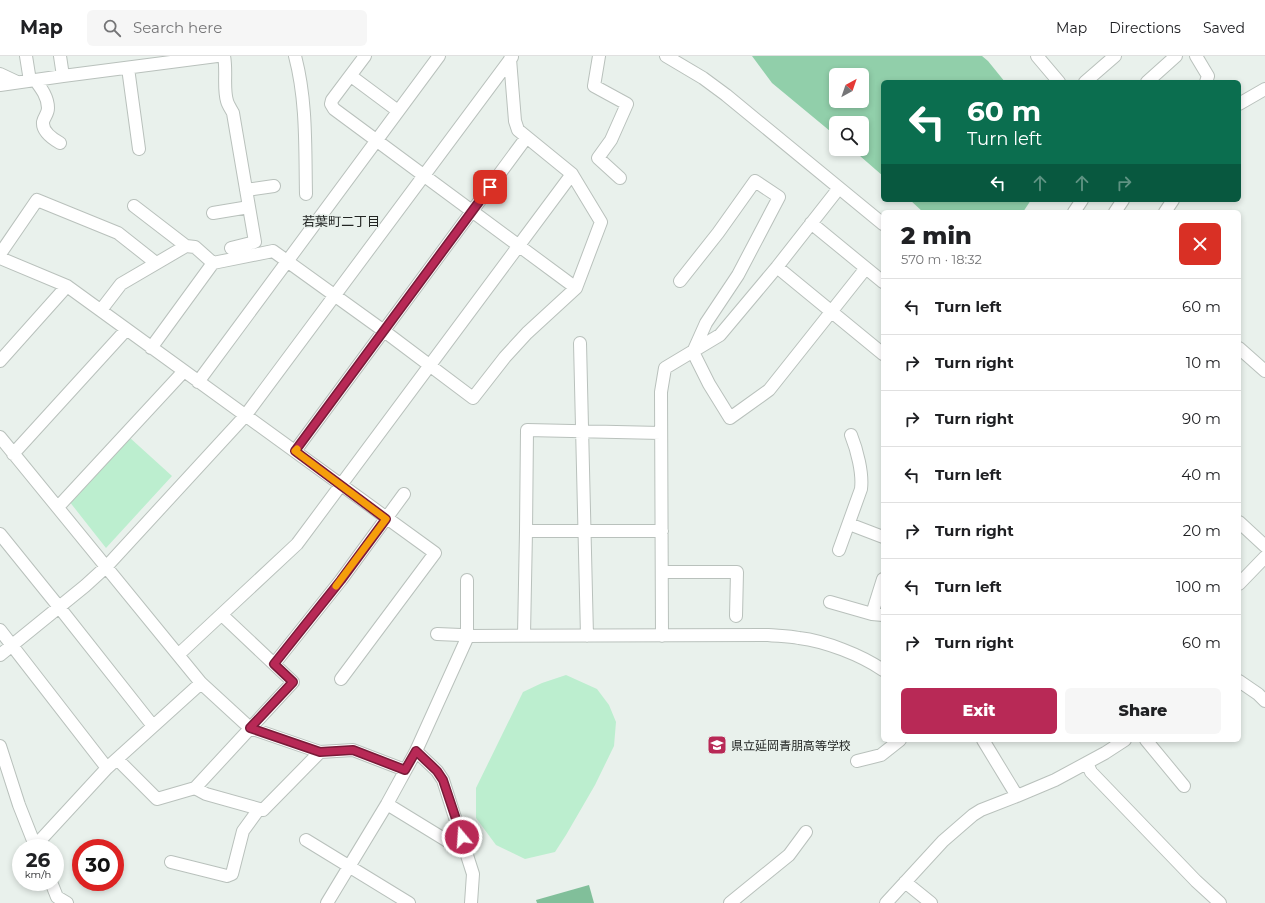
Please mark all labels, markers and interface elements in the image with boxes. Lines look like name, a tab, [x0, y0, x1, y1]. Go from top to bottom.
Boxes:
search box	[87, 10, 367, 46]
text: Map	[20, 16, 63, 39]
icon: search	[101, 17, 123, 39]
text: Search here	[133, 18, 222, 37]
text: Map	[1056, 19, 1087, 37]
text: Directions	[1109, 19, 1181, 37]
text: Saved	[1203, 19, 1245, 37]
north arrow	[829, 68, 869, 108]
map controls	[829, 68, 869, 156]
text: 60 m	[967, 94, 1041, 128]
icon: left	[901, 96, 953, 148]
button: search	[829, 116, 869, 156]
text: Turn left	[967, 128, 1042, 150]
pin	[473, 170, 507, 204]
icon: left	[987, 172, 1009, 194]
icon: ahead	[1029, 172, 1051, 194]
icon: ahead	[1071, 172, 1093, 194]
icon: right	[1113, 172, 1135, 194]
icon: arrive	[479, 176, 501, 198]
district label: 若葉町二丁目	[302, 213, 380, 229]
text: 2 min	[901, 221, 972, 250]
button: close	[1179, 223, 1221, 265]
text: 570 m · 18:32	[901, 251, 982, 267]
icon: left	[901, 296, 923, 318]
text: Turn left	[935, 297, 1002, 316]
text: 60 m	[1182, 297, 1221, 316]
icon: right	[901, 352, 923, 374]
text: Turn right	[935, 353, 1014, 372]
text: 10 m	[1186, 353, 1221, 372]
icon: right	[901, 408, 923, 430]
text: Turn right	[935, 409, 1014, 428]
text: 90 m	[1182, 409, 1221, 428]
icon: left	[901, 464, 923, 486]
text: Turn left	[935, 465, 1002, 484]
text: 40 m	[1181, 465, 1221, 484]
icon: right	[901, 520, 923, 542]
text: Turn right	[935, 521, 1014, 540]
text: 20 m	[1183, 521, 1221, 540]
icon: left	[901, 576, 923, 598]
text: Turn left	[935, 577, 1002, 596]
text: 100 m	[1176, 577, 1221, 596]
icon: right	[901, 632, 923, 654]
text: Turn right	[935, 633, 1014, 652]
text: 60 m	[1182, 633, 1221, 652]
button: Exit	[901, 688, 1057, 734]
button: Share	[1065, 688, 1221, 734]
school or university icon: 県立延岡青朋高等学校	[706, 734, 728, 756]
place label: 県立延岡青朋高等学校	[731, 738, 851, 753]
position arrow	[441, 816, 483, 858]
speed limit sign: 30	[72, 839, 124, 891]
text: 26	[26, 848, 50, 872]
text: km/h	[25, 868, 51, 881]

